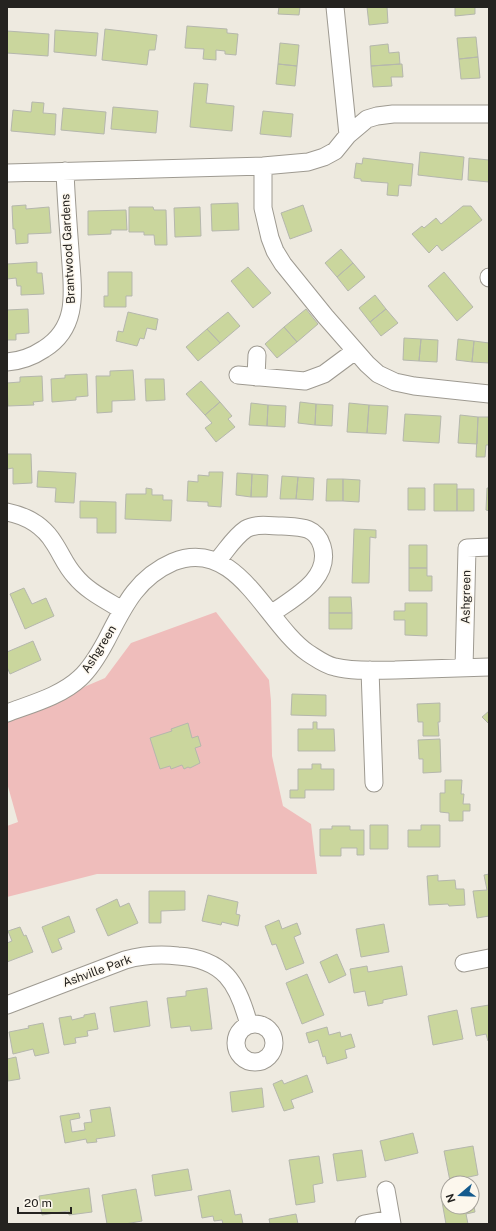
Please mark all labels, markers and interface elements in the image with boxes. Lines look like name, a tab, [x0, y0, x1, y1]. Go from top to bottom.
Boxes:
street label: Brantwood Gardens	[58, 194, 78, 304]
street label: Ashgreen	[459, 570, 473, 624]
street label: Ashgreen	[79, 622, 119, 676]
street label: Ashville Park	[61, 952, 134, 990]
north arrow	[440, 1175, 480, 1215]
scale bar	[18, 1189, 71, 1215]
text: N	[443, 1192, 458, 1204]
text: 20 m	[24, 1196, 52, 1210]

